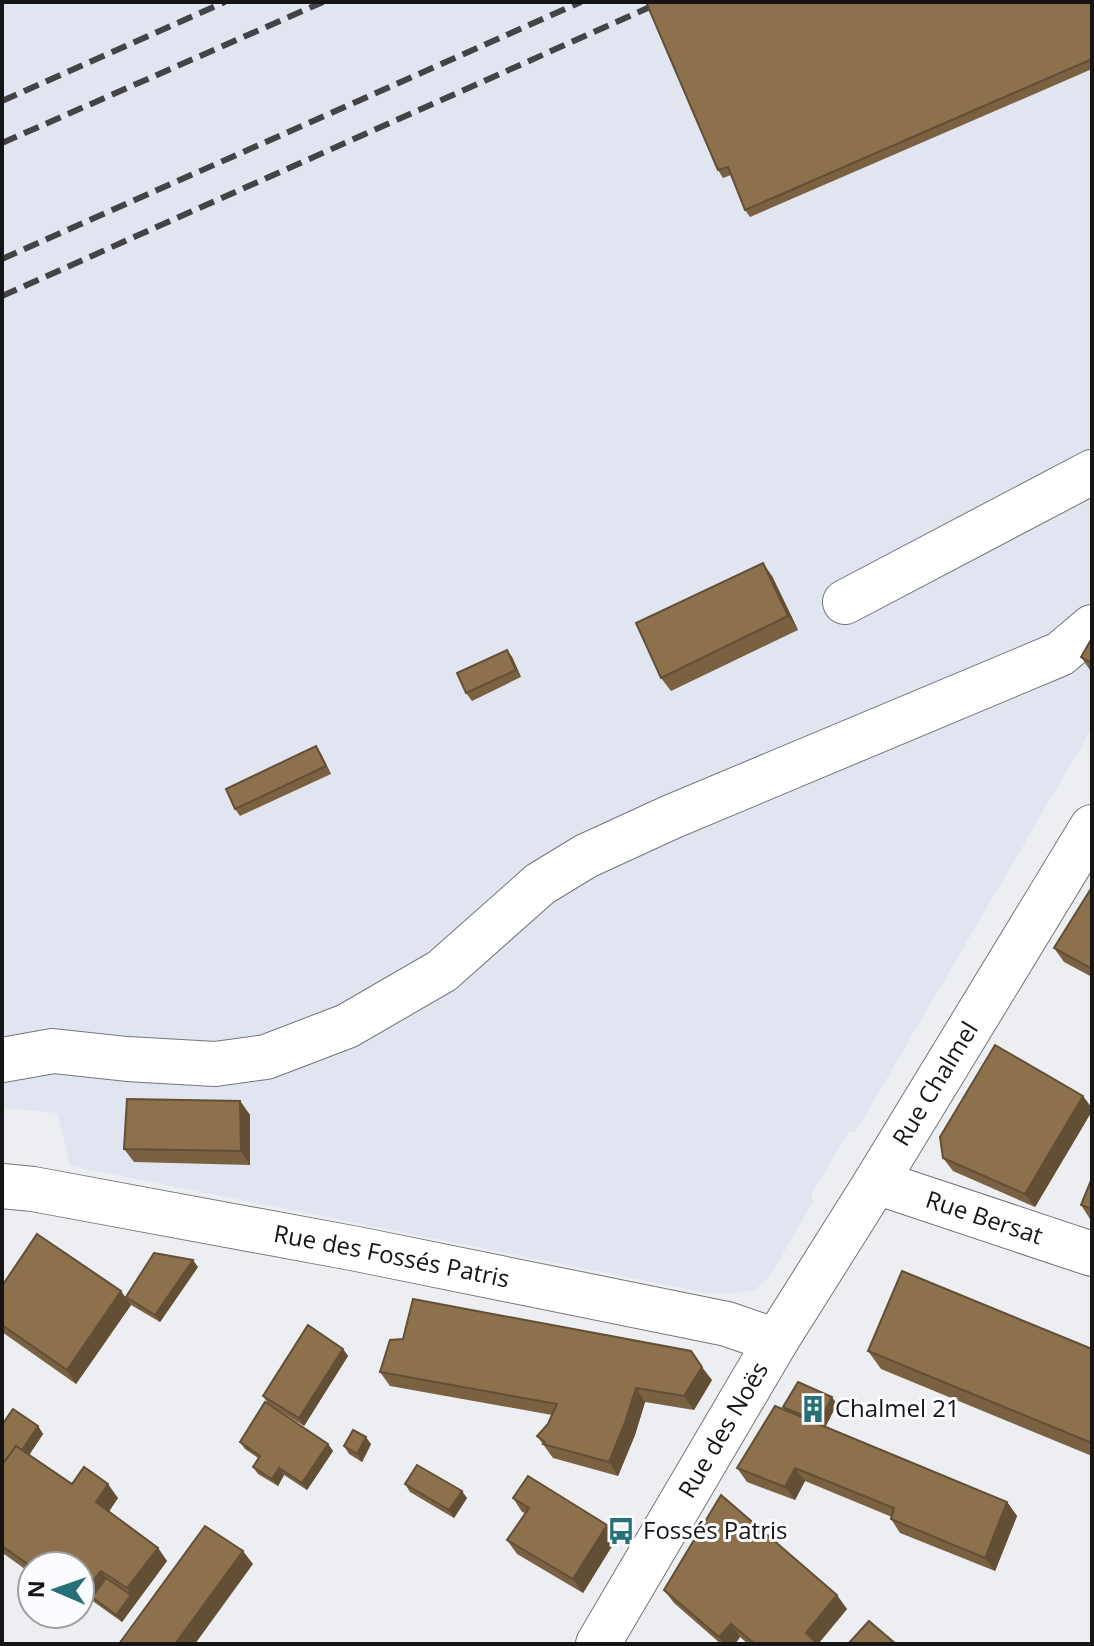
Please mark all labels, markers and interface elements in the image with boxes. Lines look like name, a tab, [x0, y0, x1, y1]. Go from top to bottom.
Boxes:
street label: Rue Chalmel	[884, 1015, 985, 1152]
street label: Rue Bersat	[922, 1182, 1047, 1251]
street label: Rue des Fossés Patris	[271, 1216, 513, 1295]
street label: Rue des Noës	[669, 1355, 775, 1504]
place label: Chalmel 21	[835, 1391, 960, 1424]
building icon: Chalmel 21	[798, 1394, 828, 1424]
place label: Fossés Patris	[643, 1513, 787, 1546]
bus stop icon: Fossés Patris	[606, 1516, 636, 1546]
north arrow	[16, 1550, 96, 1630]
text: N	[20, 1580, 50, 1599]

